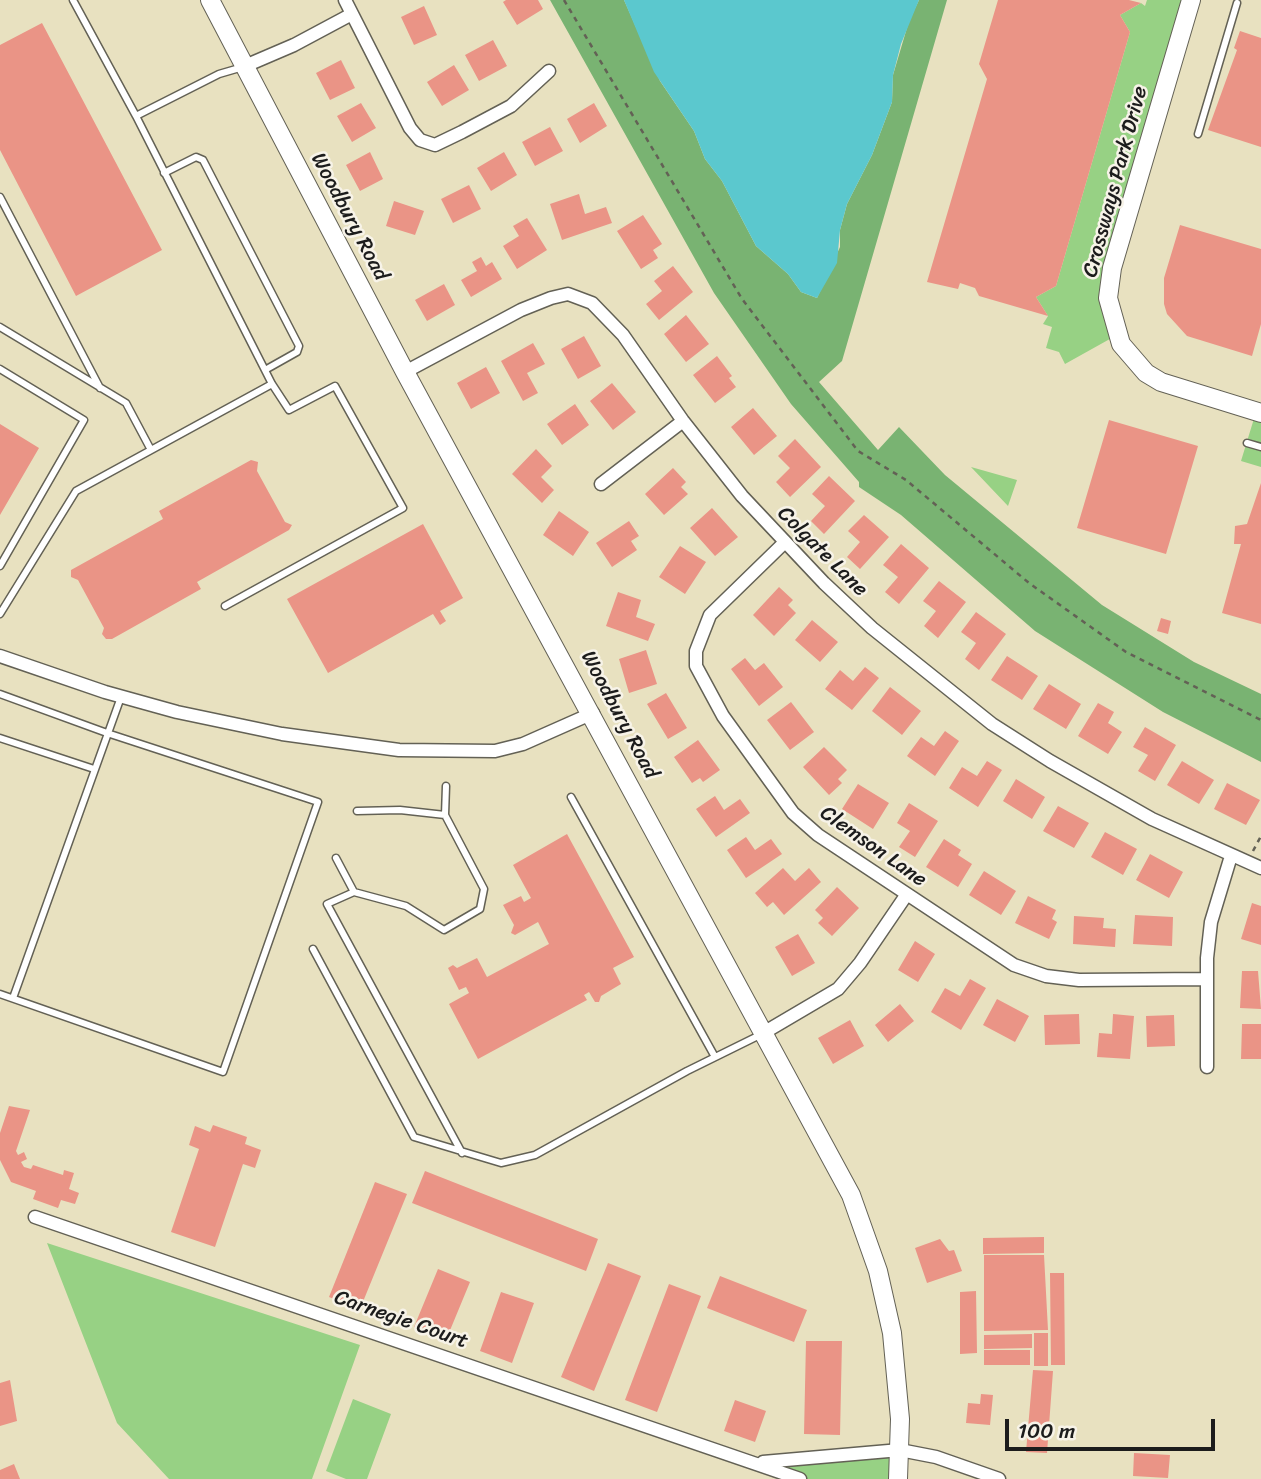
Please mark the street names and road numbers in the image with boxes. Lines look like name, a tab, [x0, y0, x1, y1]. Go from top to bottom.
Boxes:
street label: Crossways Park Drive	[1078, 84, 1154, 280]
street label: Woodbury Road	[305, 149, 393, 285]
street label: Colgate Lane	[772, 502, 872, 602]
street label: Woodbury Road	[575, 647, 663, 783]
street label: Clemson Lane	[815, 801, 931, 893]
street label: Carnegie Court	[331, 1285, 471, 1355]

